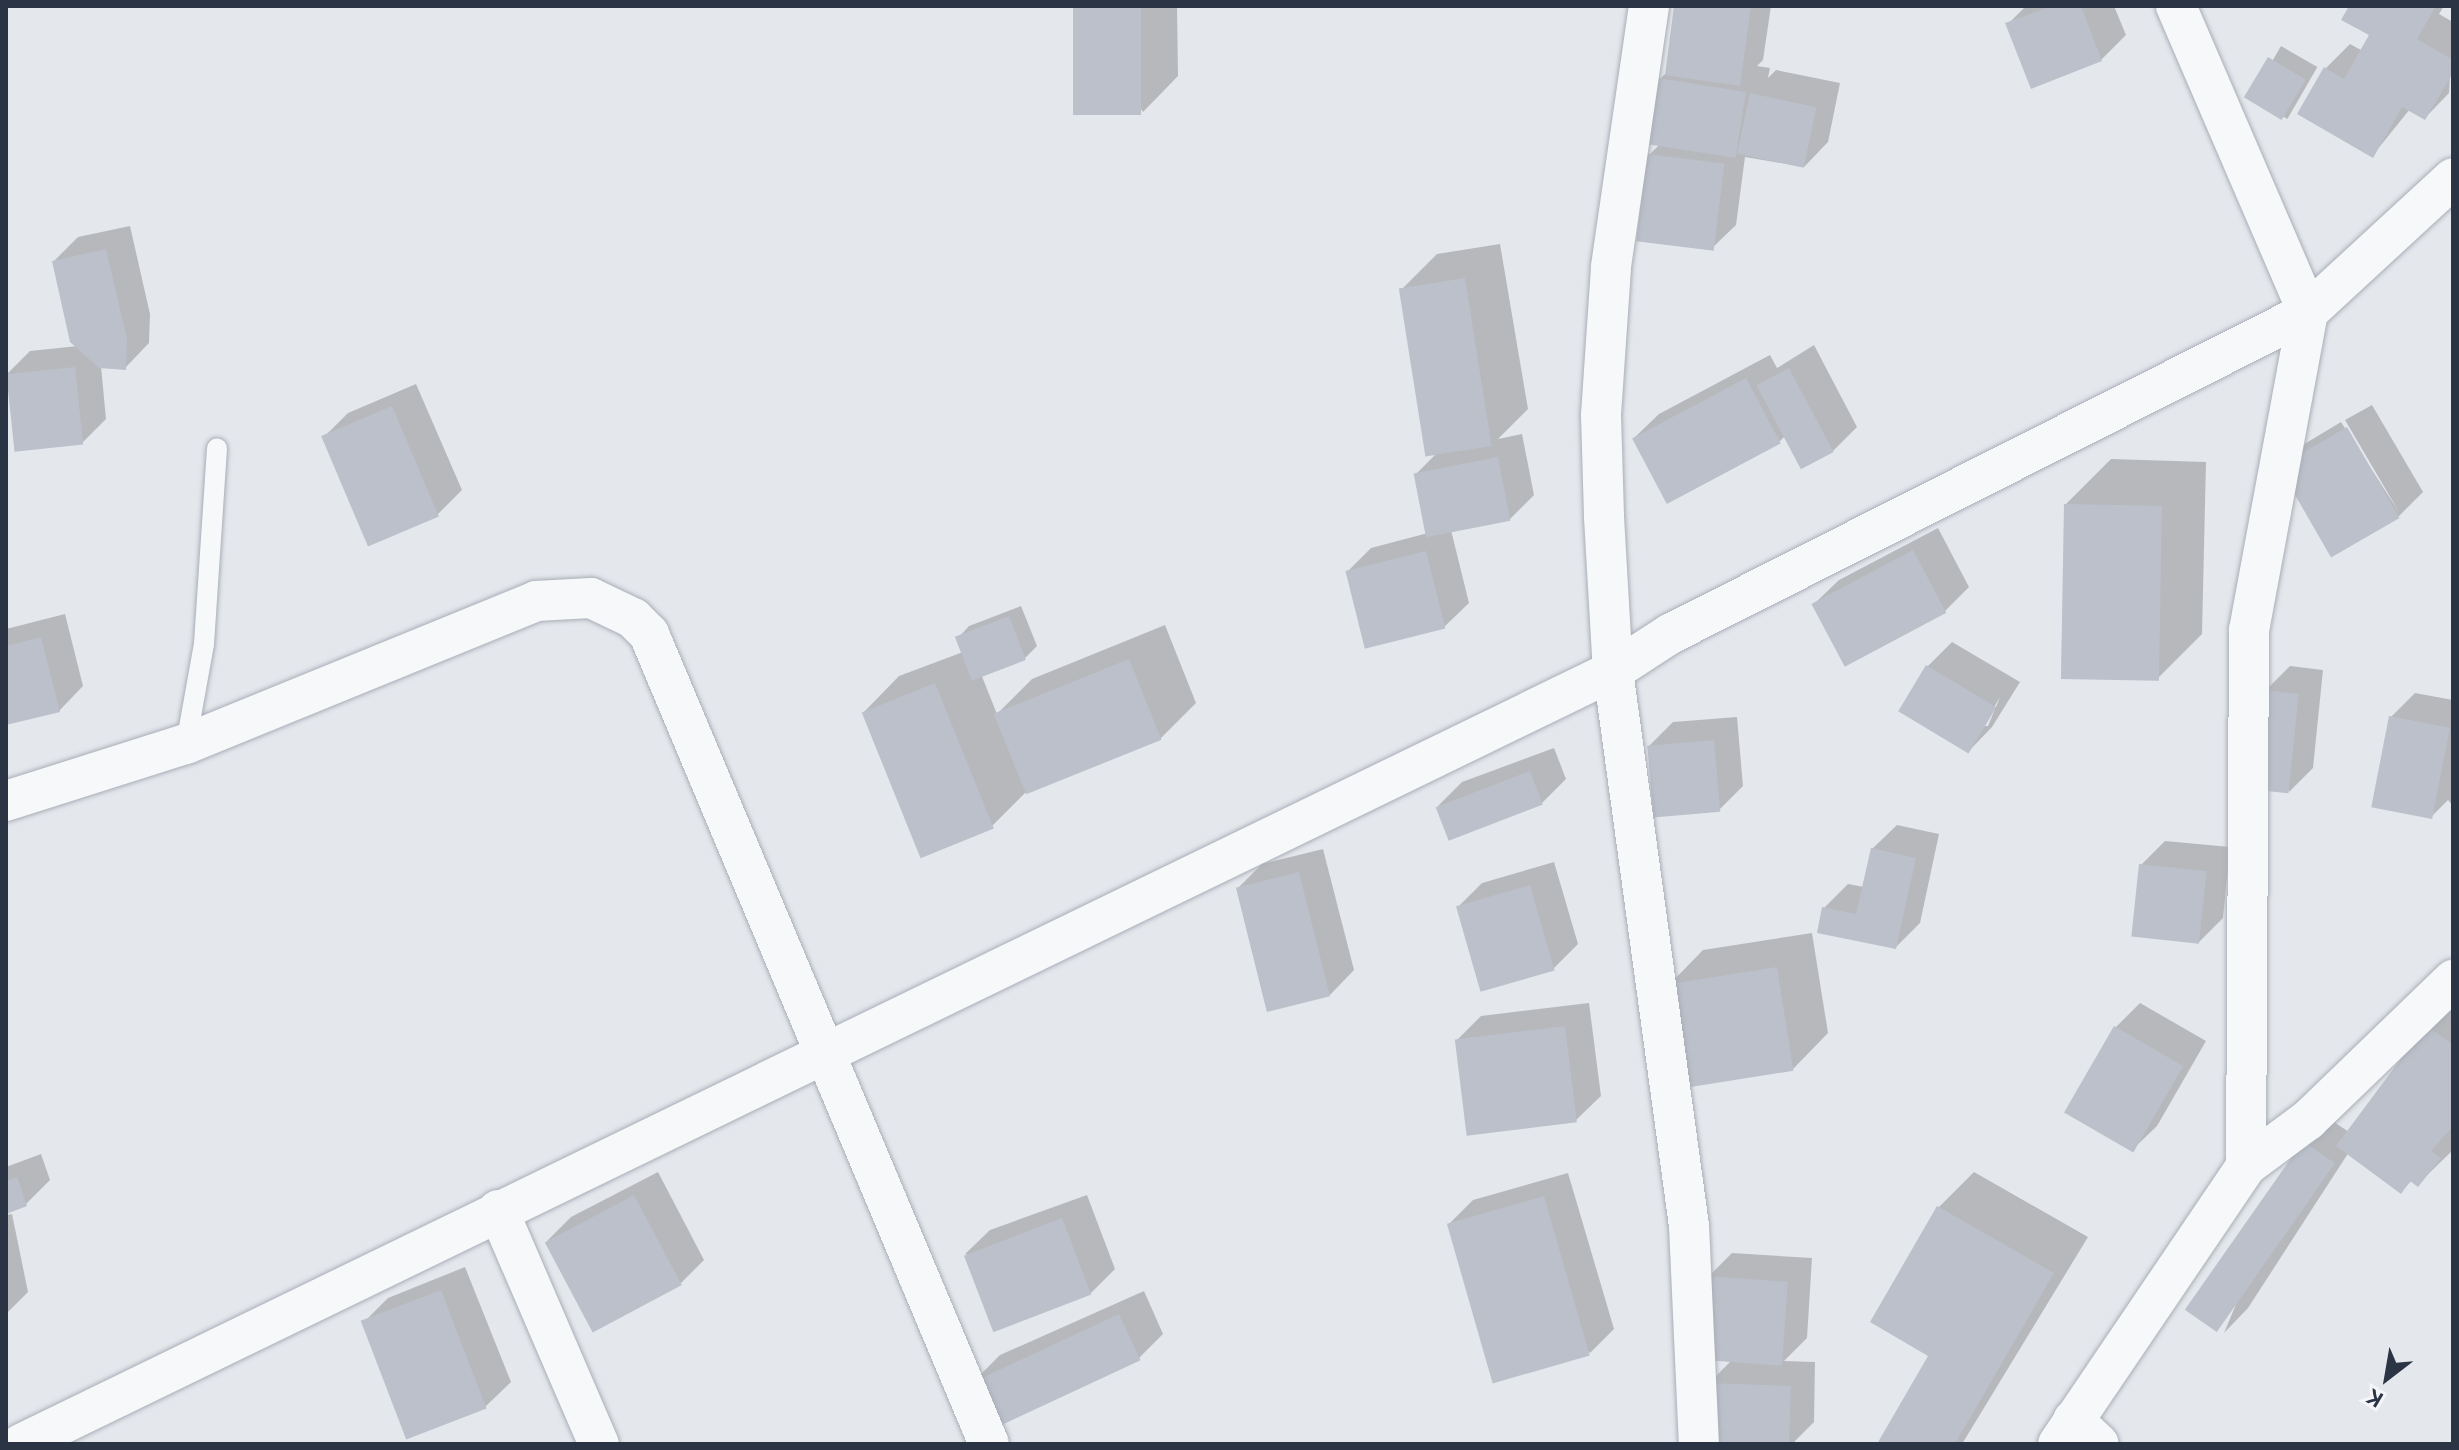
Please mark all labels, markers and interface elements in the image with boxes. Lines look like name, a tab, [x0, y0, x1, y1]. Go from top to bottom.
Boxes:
north arrow	[2347, 1338, 2427, 1418]
text: K	[2362, 1385, 2387, 1413]

